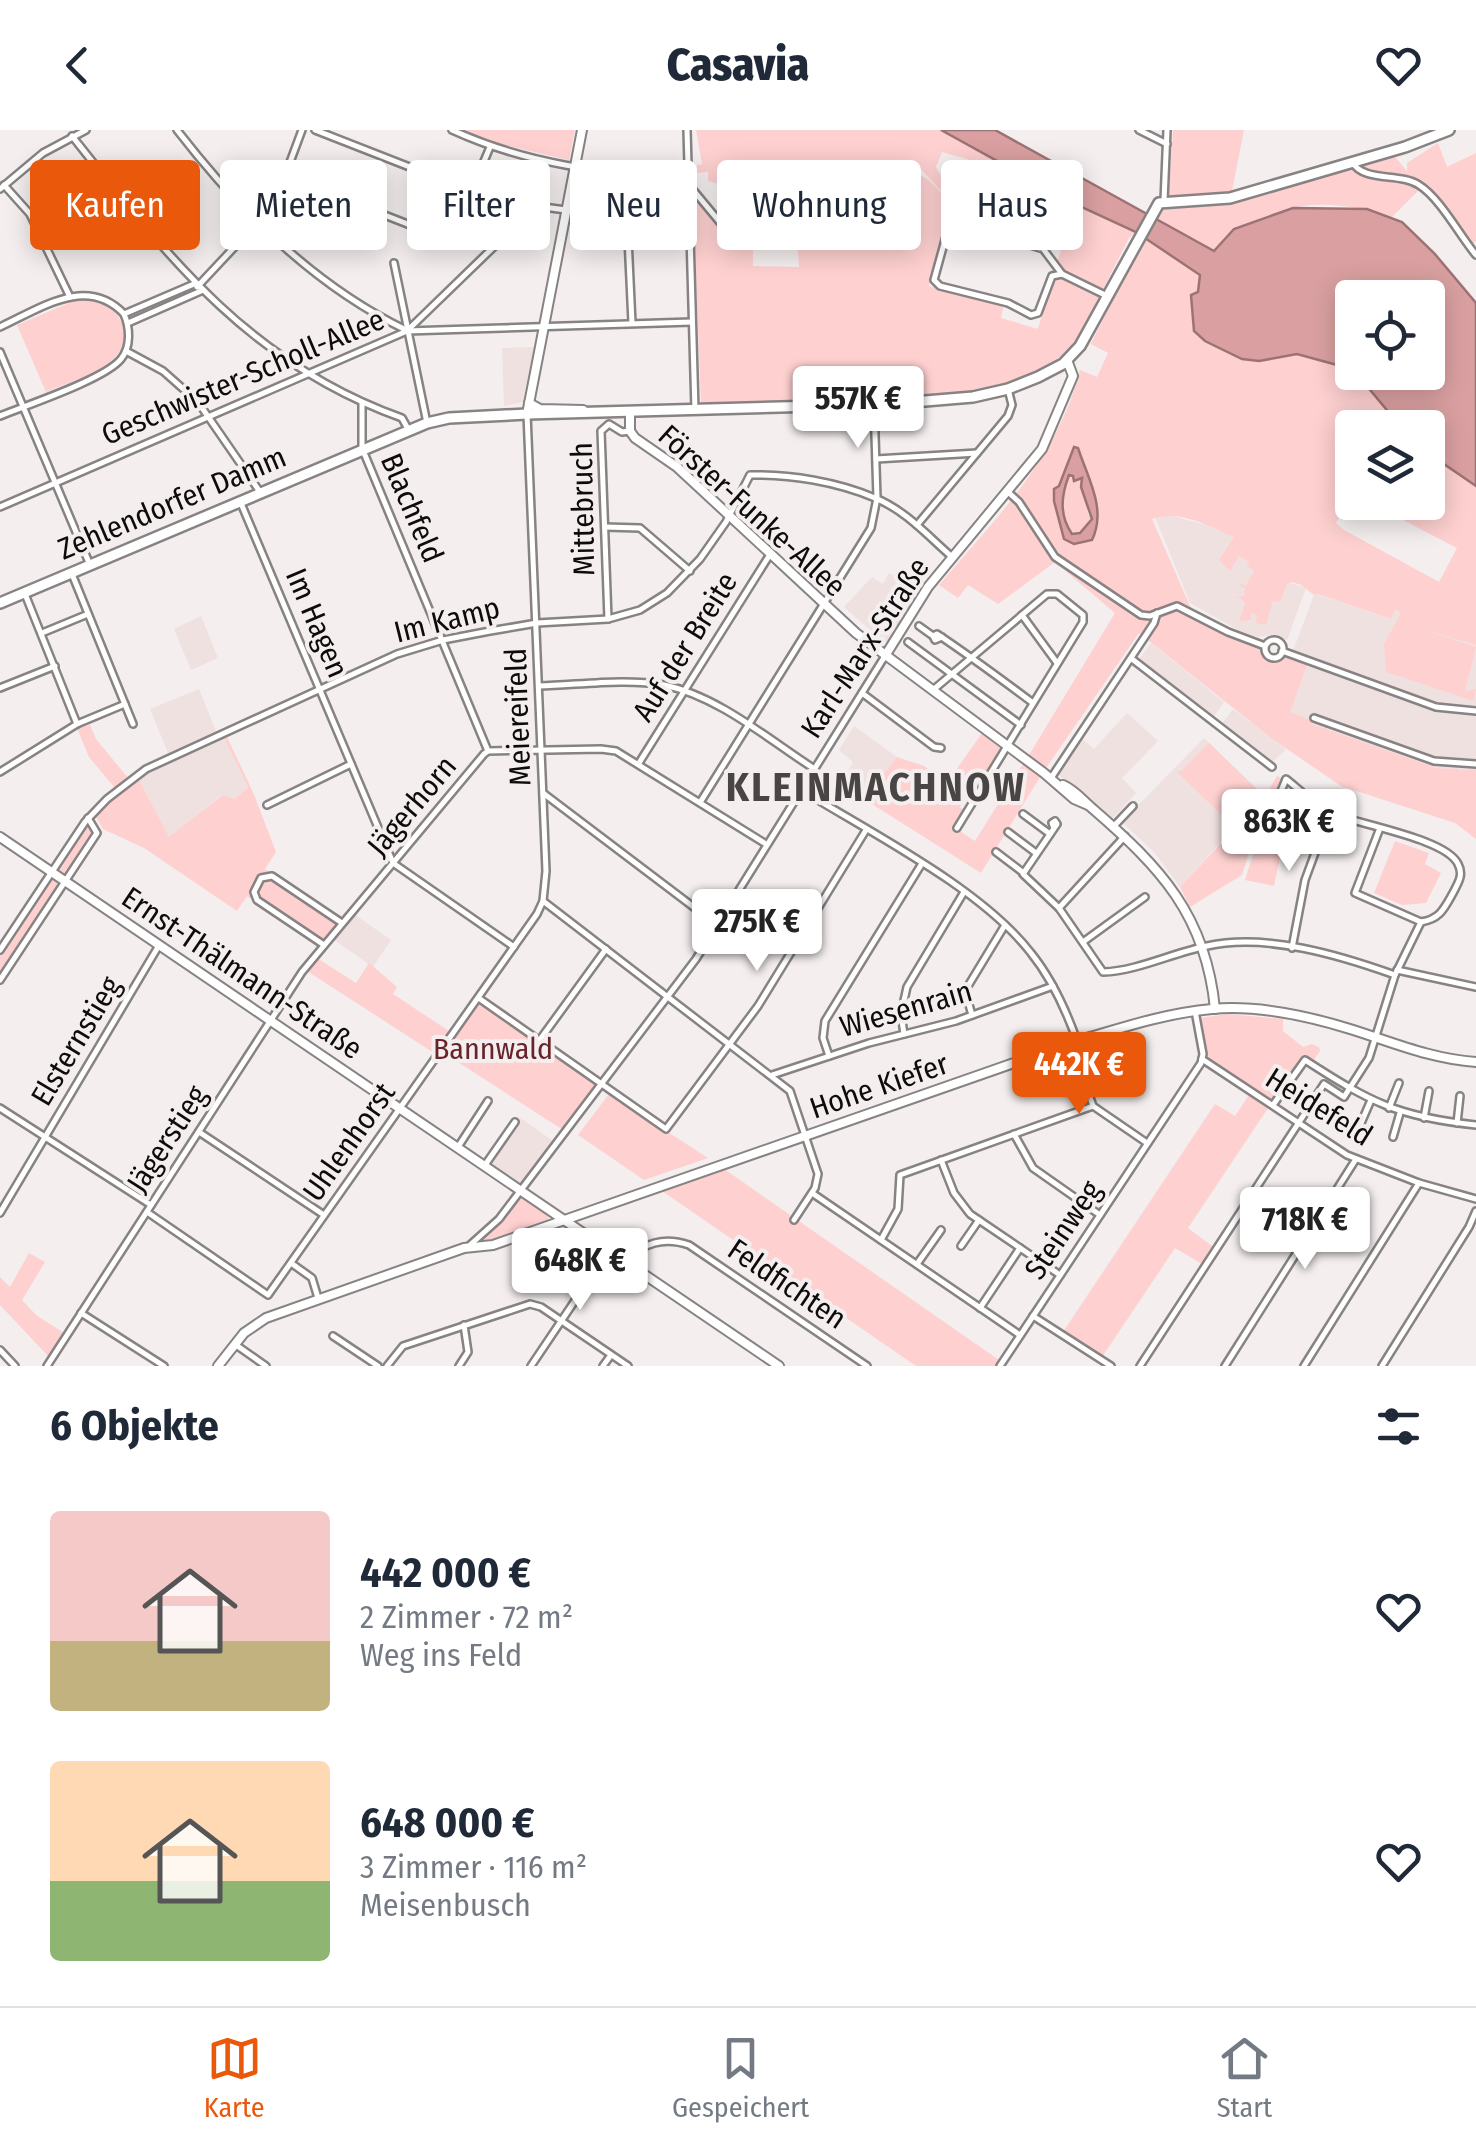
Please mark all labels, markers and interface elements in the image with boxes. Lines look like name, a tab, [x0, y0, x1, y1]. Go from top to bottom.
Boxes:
icon: back	[50, 38, 105, 93]
text: Casavia	[667, 38, 809, 92]
icon: heart	[1371, 38, 1426, 93]
chip: Kaufen	[30, 160, 200, 250]
chip: Mieten	[220, 160, 387, 250]
chip: Filter	[407, 160, 550, 250]
chip: Neu	[570, 160, 697, 250]
chip: Wohnung	[717, 160, 921, 250]
chip: Haus	[941, 160, 1083, 250]
map controls	[1335, 280, 1445, 520]
button: locate	[1335, 280, 1445, 390]
street label: Geschwister-Scholl-Allee	[96, 301, 390, 453]
pin: 557K €	[777, 366, 939, 451]
text: 557K €	[815, 379, 901, 417]
button: layers	[1335, 410, 1445, 520]
street label: Förster-Funke-Allee	[651, 418, 853, 604]
street label: Zehlendorfer Damm	[53, 439, 291, 567]
street label: Mittebruch	[564, 442, 602, 576]
street label: Blachfeld	[373, 448, 451, 568]
street label: Karl-Marx-Straße	[793, 551, 937, 745]
street label: Im Hagen	[278, 563, 356, 683]
street label: Auf der Breite	[625, 566, 745, 728]
street label: Im Kamp	[391, 590, 503, 650]
street label: Meiereifeld	[498, 647, 538, 787]
street label: Jägerhorn	[360, 749, 464, 863]
district label: KLEINMACHNOW	[726, 764, 1026, 812]
pin: 863K €	[1208, 789, 1370, 874]
text: 863K €	[1244, 802, 1334, 840]
street label: Ernst-Thälmann-Straße	[115, 879, 369, 1067]
pin: 275K €	[676, 889, 838, 974]
text: 275K €	[714, 902, 800, 940]
street label: Elsternstieg	[23, 969, 129, 1112]
street label: Wiesenrain	[836, 973, 976, 1045]
park label: Bannwald	[433, 1031, 553, 1067]
pin: 442K €	[998, 1032, 1160, 1117]
street label: Hohe Kiefer	[805, 1045, 953, 1126]
text: 442K €	[1034, 1045, 1124, 1083]
street label: Heidefeld	[1259, 1060, 1379, 1154]
street label: Uhlenhorst	[295, 1076, 403, 1208]
street label: Jägerstieg	[119, 1078, 215, 1199]
street label: Steinweg	[1017, 1173, 1109, 1286]
pin: 718K €	[1224, 1187, 1386, 1272]
text: 718K €	[1262, 1200, 1348, 1238]
pin: 648K €	[499, 1228, 661, 1313]
street label: Feldfichten	[721, 1231, 853, 1337]
text: 648K €	[534, 1241, 626, 1279]
icon: filters	[1371, 1399, 1426, 1454]
text: 6 Objekte	[50, 1401, 219, 1451]
text: 442 000 €	[360, 1548, 531, 1598]
icon: home	[130, 1551, 250, 1671]
icon: heart	[1371, 1584, 1426, 1639]
text: 2 Zimmer · 72 m²	[360, 1598, 573, 1636]
text: Weg ins Feld	[360, 1636, 522, 1674]
text: 648 000 €	[360, 1798, 535, 1848]
icon: home	[130, 1801, 250, 1921]
icon: heart	[1371, 1834, 1426, 1889]
text: 3 Zimmer · 116 m²	[360, 1848, 587, 1886]
text: Meisenbusch	[360, 1886, 531, 1924]
tab: Karte	[204, 2031, 264, 2124]
tab: Gespeichert	[672, 2031, 809, 2124]
tab: Start	[1217, 2031, 1272, 2124]

